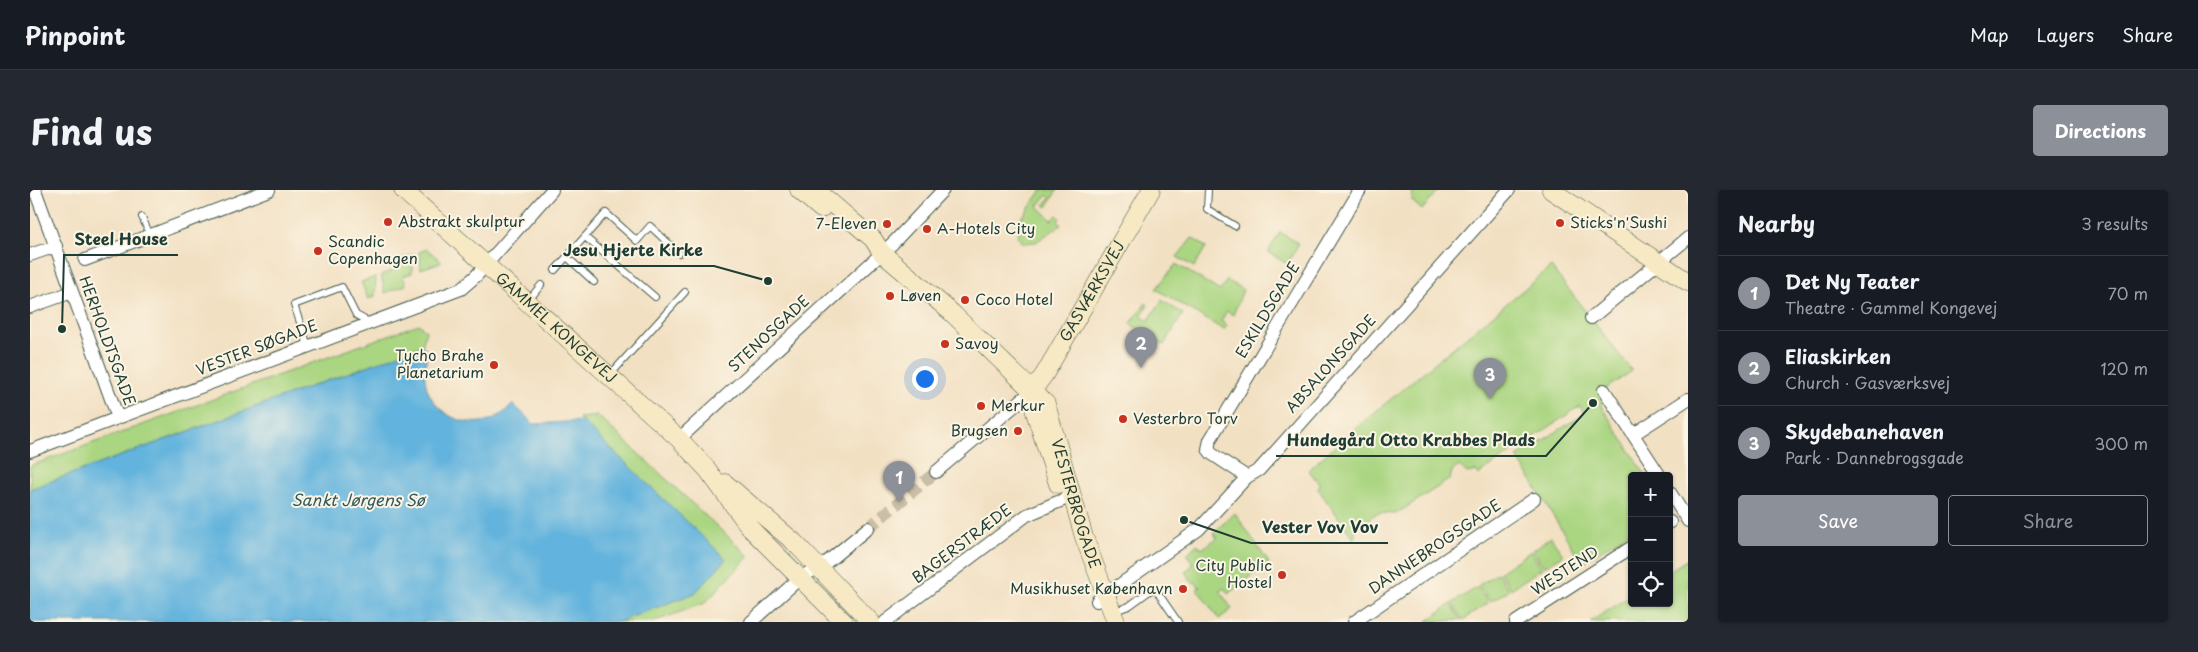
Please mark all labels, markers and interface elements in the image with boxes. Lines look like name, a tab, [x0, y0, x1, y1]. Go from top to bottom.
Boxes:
text: Pinpoint	[25, 17, 126, 53]
text: Map	[1970, 21, 2009, 48]
text: Layers	[2037, 21, 2094, 48]
text: Share	[2122, 21, 2173, 48]
text: Find us	[30, 104, 152, 157]
button: Directions	[2033, 105, 2168, 156]
text: Nearby	[1738, 207, 1815, 239]
place label: Abstrakt skulptur	[398, 209, 525, 232]
place label: Sticks'n'Sushi	[1570, 210, 1667, 233]
place label: 7-Eleven	[816, 211, 877, 234]
text: 3 results	[2081, 211, 2148, 235]
marker: Abstrakt skulptur	[382, 216, 394, 228]
place label: A-Hotels City	[937, 216, 1035, 239]
marker: Sticks'n'Sushi	[1554, 217, 1566, 229]
marker: 7-Eleven	[881, 218, 893, 230]
marker: A-Hotels City	[921, 223, 933, 235]
callout: Steel House	[64, 224, 178, 255]
text: Steel House	[74, 226, 168, 250]
place label: Scandic Copenhagen	[328, 229, 418, 269]
callout: Jesu Hjerte Kirke	[552, 235, 714, 266]
street label: GASVÆRKSVEJ	[1053, 236, 1129, 346]
text: Jesu Hjerte Kirke	[563, 237, 703, 261]
marker: Scandic Copenhagen	[312, 245, 324, 257]
street label: ESKILDSGADE	[1229, 257, 1305, 362]
street label: GAMMEL KONGEVEJ	[491, 266, 623, 388]
text: Det Ny Teater	[1785, 267, 1919, 295]
street label: HERHOLDTSGADE	[74, 272, 143, 409]
text: 1	[1750, 281, 1758, 305]
text: 70 m	[2108, 281, 2148, 305]
place label: Løven	[900, 283, 941, 306]
place label: Coco Hotel	[975, 287, 1053, 310]
street label: STENOSGADE	[722, 289, 814, 377]
marker: Løven	[884, 290, 896, 302]
marker: Coco Hotel	[959, 294, 971, 306]
text: Theatre · Gammel Kongevej	[1785, 295, 1997, 319]
street label: ABSALONSGADE	[1279, 309, 1381, 417]
street label: VESTER SØGADE	[192, 313, 321, 380]
pin: 2	[1125, 327, 1157, 368]
place label: Savoy	[955, 331, 999, 354]
marker: Savoy	[939, 338, 951, 350]
text: Eliaskirken	[1785, 342, 1891, 370]
place label: Tycho Brahe Planetarium	[395, 343, 484, 383]
text: 2	[1748, 356, 1760, 380]
text: 120 m	[2101, 356, 2148, 380]
pin: 3	[1474, 358, 1506, 399]
marker: Tycho Brahe Planetarium	[488, 359, 500, 371]
your location	[912, 366, 938, 392]
text: Church · Gasværksvej	[1785, 370, 1950, 394]
place label: Merkur	[991, 393, 1045, 416]
marker: Merkur	[975, 400, 987, 412]
place label: Vesterbro Torv	[1133, 406, 1238, 429]
marker: Vesterbro Torv	[1117, 413, 1129, 425]
text: Skydebanehaven	[1785, 417, 1944, 445]
place label: Brugsen	[951, 418, 1008, 441]
marker: Brugsen	[1012, 425, 1024, 437]
callout: Hundegård Otto Krabbes Plads	[1276, 425, 1546, 456]
text: Hundegård Otto Krabbes Plads	[1287, 427, 1536, 451]
text: 3	[1749, 431, 1759, 455]
text: 300 m	[2094, 431, 2148, 455]
street label: VESTERBROGADE	[1046, 436, 1108, 572]
text: Park · Dannebrogsgade	[1785, 445, 1964, 469]
pin: 1	[883, 461, 915, 502]
map controls	[1628, 472, 1673, 607]
button: +	[1628, 472, 1673, 517]
water label: Sankt Jørgens Sø	[291, 487, 427, 511]
street label: DANNEBROGSGADE	[1363, 493, 1505, 599]
button: Save	[1738, 495, 1938, 546]
button: Share	[1948, 495, 2148, 546]
street label: BAGERSTRÆDE	[906, 498, 1016, 588]
callout: Vester Vov Vov	[1251, 512, 1388, 543]
text: Vester Vov Vov	[1262, 514, 1378, 538]
button: −	[1628, 517, 1673, 562]
street label: WESTEND	[1526, 539, 1602, 600]
place label: City Public Hostel	[1195, 553, 1272, 593]
button: locate	[1628, 562, 1673, 607]
marker: City Public Hostel	[1276, 569, 1288, 581]
place label: Musikhuset København	[1010, 576, 1173, 599]
marker: Musikhuset København	[1177, 583, 1189, 595]

